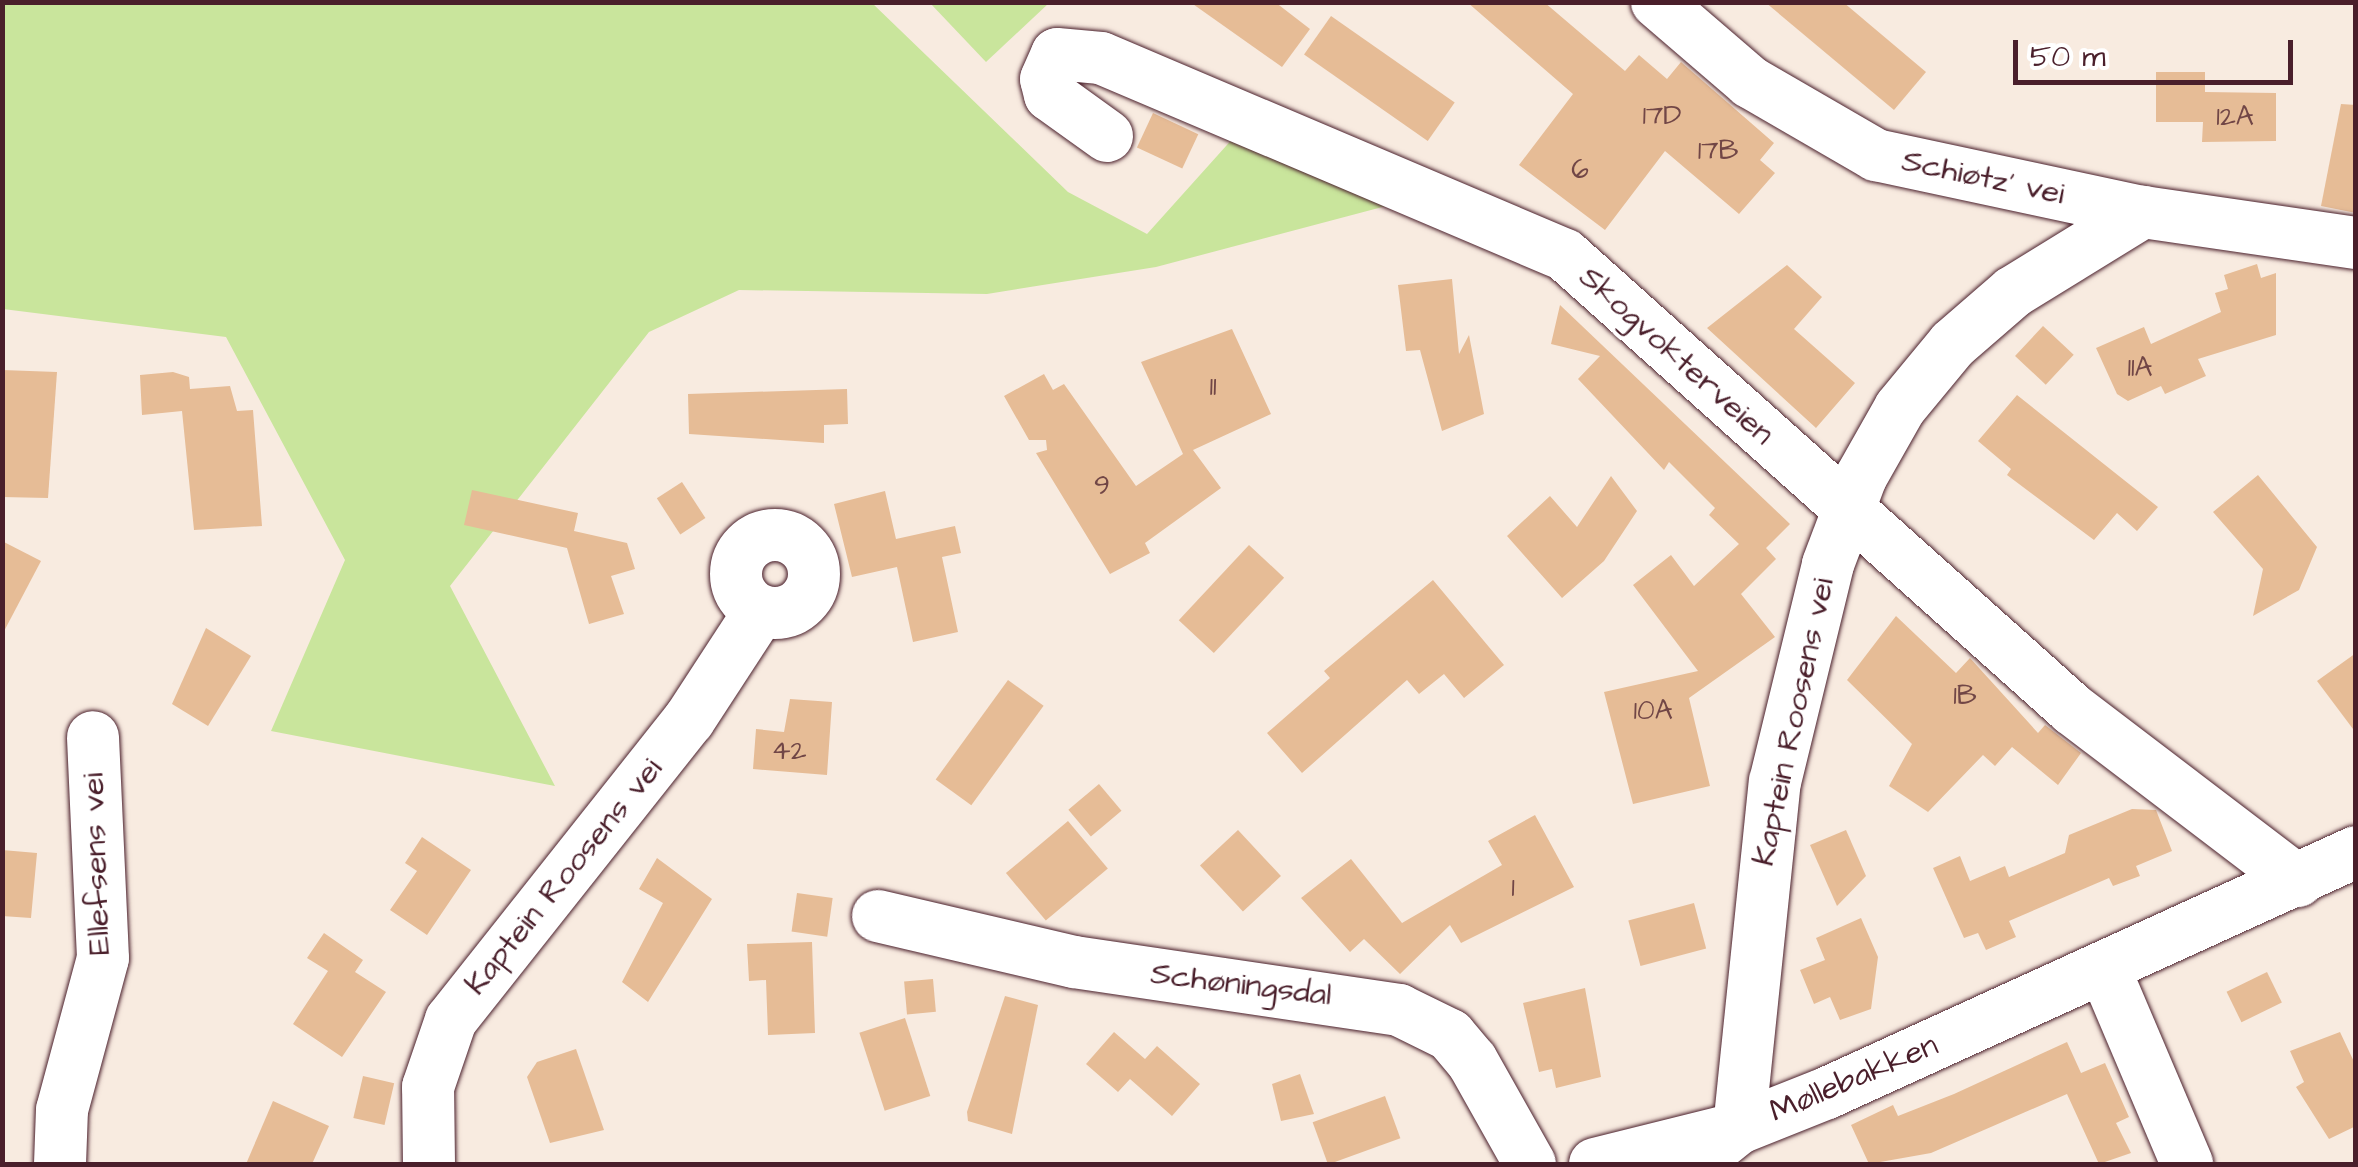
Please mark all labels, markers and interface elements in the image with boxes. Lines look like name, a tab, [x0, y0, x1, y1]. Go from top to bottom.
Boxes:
scale bar	[2018, 20, 2298, 82]
text: 50 m	[2030, 36, 2106, 78]
house number: 17D	[1643, 99, 1681, 133]
house number: 12A	[2216, 100, 2254, 134]
house number: 17B	[1698, 134, 1738, 168]
street label: Schiøtz' vei	[1898, 142, 2068, 214]
house number: 6	[1571, 153, 1589, 187]
street label: Skogvokterveien	[1571, 258, 1781, 454]
house number: 11A	[2127, 351, 2153, 385]
house number: 11	[1209, 370, 1217, 404]
house number: 9	[1094, 469, 1110, 503]
street label: Kaptein Roosens vei	[1745, 575, 1843, 869]
house number: 1B	[1953, 679, 1977, 713]
house number: 10A	[1633, 694, 1673, 728]
house number: 42	[771, 734, 807, 768]
street label: Kaptein Roosens vei	[457, 751, 671, 1003]
street label: Ellefsens vei	[75, 772, 119, 956]
house number: 1	[1511, 871, 1515, 905]
street label: Schøningsdal	[1148, 955, 1334, 1015]
street label: Møllebakken	[1764, 1026, 1944, 1132]

